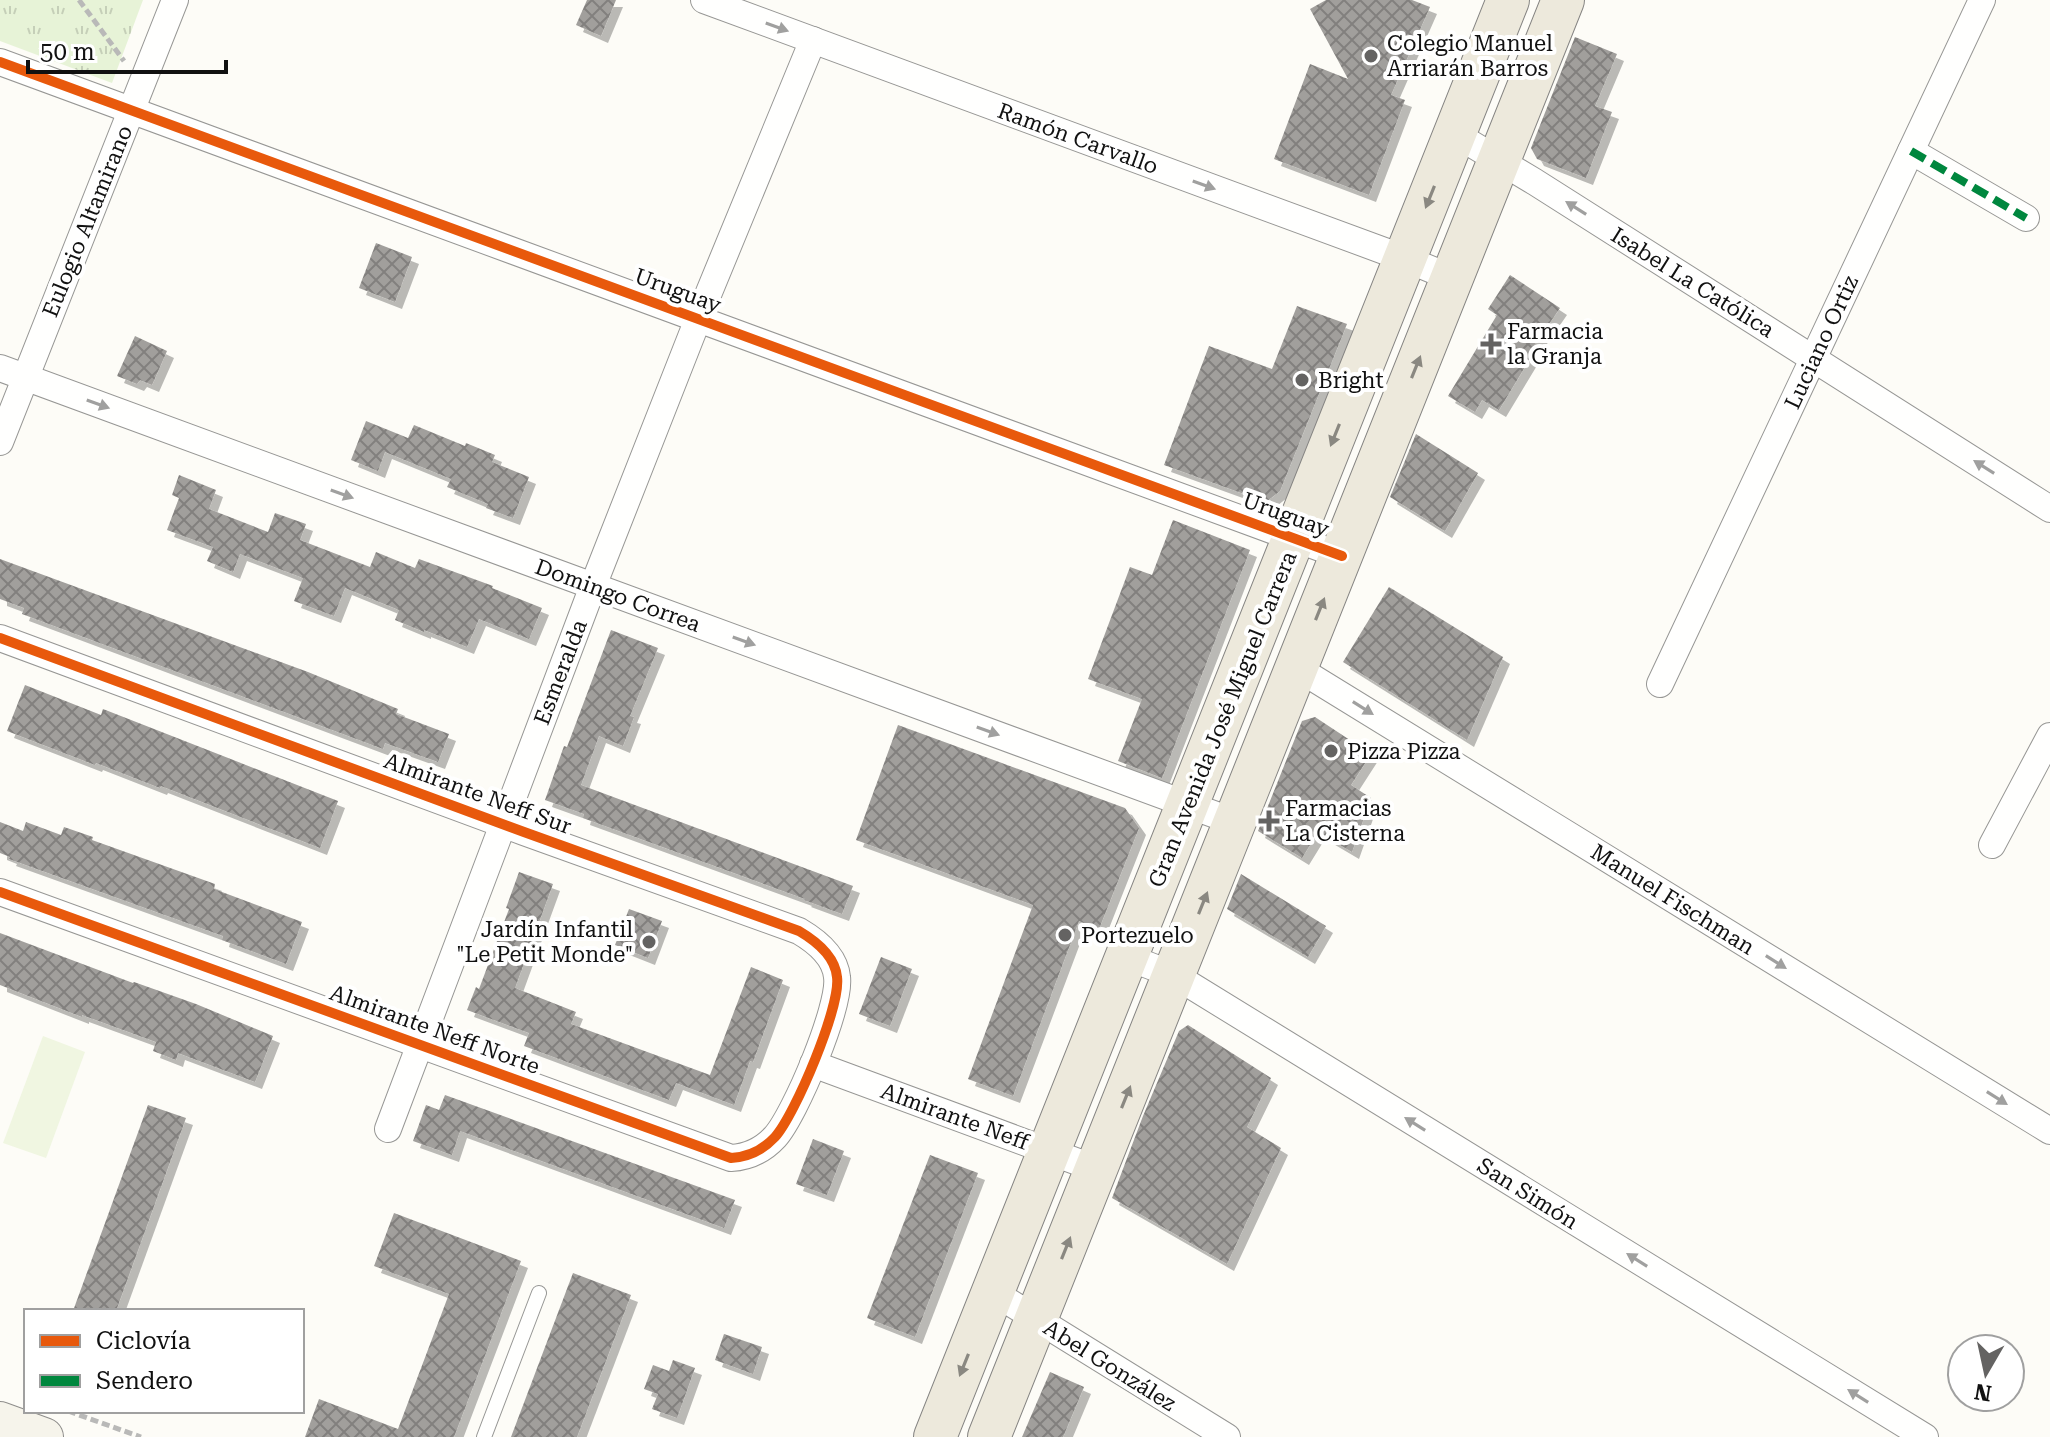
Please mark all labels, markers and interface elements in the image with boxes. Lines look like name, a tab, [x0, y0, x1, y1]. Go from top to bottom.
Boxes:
one-way arrow	[765, 21, 789, 34]
scale bar	[28, 24, 226, 74]
place label: Colegio Manuel Arriarán Barros	[1387, 31, 1553, 81]
text: 50 m	[40, 38, 95, 66]
marker: Colegio Manuel Arriarán Barros	[1362, 47, 1380, 65]
street label: Ramón Carvallo	[994, 98, 1161, 179]
street label: Eulogio Altamirano	[38, 122, 137, 321]
one-way arrow	[1193, 179, 1217, 192]
one-way arrow	[1424, 185, 1437, 209]
one-way arrow	[1565, 201, 1587, 215]
street label: Isabel La Católica	[1607, 222, 1779, 343]
street label: Uruguay	[631, 263, 725, 318]
street label: Luciano Ortiz	[1780, 272, 1863, 413]
place label: Farmacia la Granja	[1507, 319, 1603, 369]
marker: Farmacia la Granja	[1482, 335, 1500, 353]
one-way arrow	[1410, 355, 1423, 379]
place label: Bright	[1318, 368, 1384, 393]
marker: Bright	[1293, 371, 1311, 389]
one-way arrow	[86, 398, 110, 411]
one-way arrow	[1328, 423, 1341, 447]
one-way arrow	[1973, 461, 1995, 475]
street label: Uruguay	[1239, 487, 1333, 542]
one-way arrow	[330, 488, 354, 501]
street label: Gran Avenida José Miguel Carrera	[1143, 548, 1302, 891]
street label: Domingo Correa	[532, 554, 704, 637]
one-way arrow	[1314, 597, 1327, 621]
street label: Esmeralda	[529, 616, 592, 728]
one-way arrow	[732, 635, 756, 648]
one-way arrow	[1352, 701, 1374, 715]
one-way arrow	[976, 725, 1000, 738]
place label: Pizza Pizza	[1347, 739, 1461, 764]
marker: Pizza Pizza	[1322, 742, 1340, 760]
street label: Almirante Neff Sur	[381, 748, 575, 839]
place label: Farmacias La Cisterna	[1285, 796, 1405, 846]
marker: Farmacias La Cisterna	[1260, 812, 1278, 830]
street label: Manuel Fischman	[1586, 839, 1759, 960]
one-way arrow	[1197, 891, 1210, 915]
place label: Jardín Infantil "Le Petit Monde"	[456, 917, 633, 967]
place label: Portezuelo	[1081, 923, 1194, 948]
marker: Portezuelo	[1056, 926, 1074, 944]
marker: Jardín Infantil "Le Petit Monde"	[640, 933, 658, 951]
one-way arrow	[1765, 955, 1787, 969]
street label: Almirante Neff Norte	[327, 980, 543, 1079]
street label: Almirante Neff	[878, 1078, 1033, 1155]
one-way arrow	[1120, 1085, 1133, 1109]
one-way arrow	[1986, 1091, 2008, 1105]
one-way arrow	[1404, 1117, 1426, 1131]
street label: San Simón	[1473, 1153, 1583, 1234]
one-way arrow	[1059, 1236, 1072, 1260]
one-way arrow	[1626, 1253, 1648, 1267]
legend	[24, 1309, 304, 1413]
street label: Abel González	[1039, 1315, 1180, 1416]
text: Ciclovía	[96, 1327, 191, 1355]
north arrow	[1946, 1333, 2026, 1413]
one-way arrow	[957, 1353, 970, 1377]
text: Sendero	[96, 1367, 193, 1395]
text: N	[1973, 1379, 1993, 1406]
one-way arrow	[1847, 1389, 1869, 1403]

